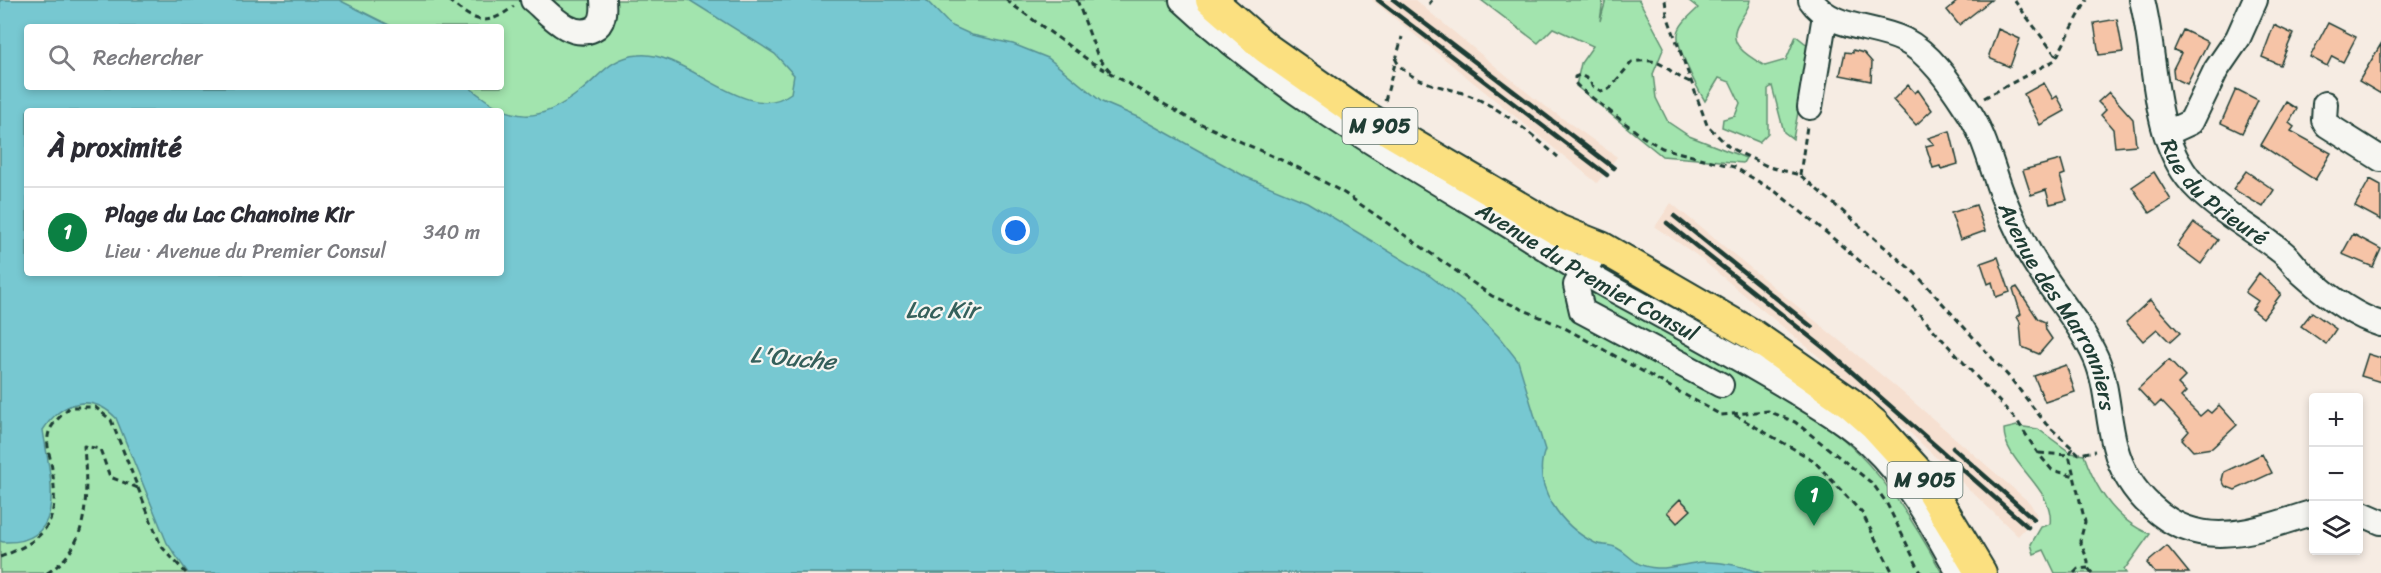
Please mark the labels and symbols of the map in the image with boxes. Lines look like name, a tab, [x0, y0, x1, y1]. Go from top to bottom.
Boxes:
road number: M 905	[1342, 108, 1418, 144]
street label: Rue du Prieuré	[2150, 133, 2277, 256]
street label: Avenue du Premier Consul	[1468, 190, 1707, 352]
street label: Avenue des Marronniers	[1987, 195, 2128, 414]
your location	[1001, 216, 1030, 245]
water label: Lac Kir	[906, 289, 982, 331]
water label: L'Ouche	[749, 333, 840, 383]
road number: M 905	[1888, 462, 1962, 498]
pin: 1	[1794, 476, 1834, 526]

